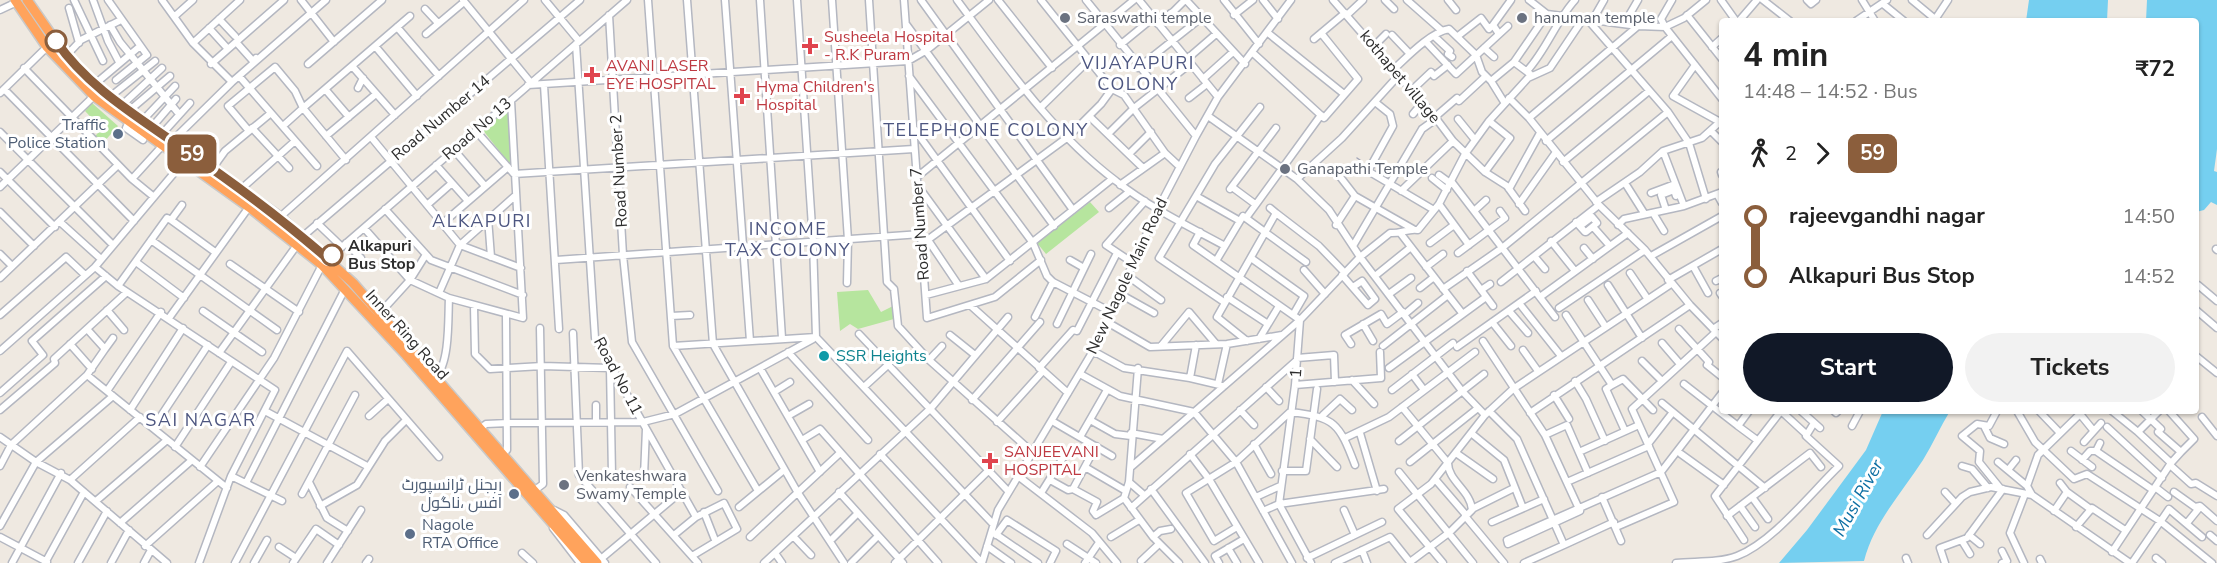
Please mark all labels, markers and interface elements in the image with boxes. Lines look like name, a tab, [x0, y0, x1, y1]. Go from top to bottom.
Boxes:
place label: Saraswathi temple	[1077, 7, 1212, 29]
place label: hanuman temple	[1534, 7, 1655, 29]
marker: Saraswathi temple	[1058, 11, 1072, 25]
marker: hanuman temple	[1515, 11, 1529, 25]
place label: Susheela Hospital - R.K Puram	[824, 26, 955, 66]
street label: kothapet village	[1355, 26, 1445, 128]
unlabelled marker	[45, 30, 67, 52]
text: 4 min	[1743, 33, 1828, 78]
marker: Susheela Hospital - R.K Puram	[801, 37, 819, 55]
district label: VIJAYAPURI COLONY	[1080, 51, 1195, 96]
text: ₹72	[2135, 54, 2175, 84]
place label: AVANI LASER EYE HOSPITAL	[606, 55, 716, 95]
marker: AVANI LASER EYE HOSPITAL	[583, 66, 601, 84]
street label: Road Number 14	[387, 70, 495, 166]
place label: Hyma Children's Hospital	[756, 76, 875, 116]
text: 14:48 – 14:52 · Bus	[1743, 78, 1918, 105]
marker: Hyma Children's Hospital	[733, 87, 751, 105]
street label: Road No 13	[438, 93, 516, 165]
place label: Traffic Police Station	[8, 114, 107, 154]
street label: Road Number 2	[605, 114, 633, 228]
district label: TELEPHONE COLONY	[883, 118, 1089, 142]
marker: Traffic Police Station	[111, 127, 125, 141]
line badge: 59	[165, 134, 219, 174]
icon: walk	[1743, 137, 1776, 170]
icon: forward	[1806, 137, 1839, 170]
text: 59	[1860, 139, 1885, 167]
text: 59	[179, 140, 205, 168]
text: 2	[1785, 140, 1797, 167]
place label: Ganapathi Temple	[1297, 158, 1428, 180]
marker: Ganapathi Temple	[1278, 162, 1292, 176]
street label: Road Number 7	[905, 167, 935, 281]
street label: New Nagole Main Road	[1081, 194, 1173, 358]
text: rajeevgandhi nagar	[1789, 201, 1985, 231]
text: 14:50	[2122, 203, 2175, 230]
district label: ALKAPURI	[432, 209, 532, 233]
district label: INCOME TAX COLONY	[725, 217, 851, 262]
place label: Alkapuri Bus Stop	[348, 235, 415, 275]
marker: Alkapuri Bus Stop	[321, 244, 343, 266]
text: Alkapuri Bus Stop	[1789, 261, 1975, 291]
text: 14:52	[2122, 263, 2175, 290]
street label: Inner Ring Road	[360, 285, 454, 385]
street label: Road No 11	[588, 333, 648, 419]
button: Start	[1743, 333, 1953, 402]
button: Tickets	[1965, 333, 2175, 402]
place label: SSR Heights	[836, 345, 927, 367]
marker: SSR Heights	[817, 349, 831, 363]
street label: 1	[1285, 367, 1307, 379]
district label: SAI NAGAR	[145, 408, 257, 432]
place label: SANJEEVANI HOSPITAL	[1004, 441, 1099, 481]
marker: SANJEEVANI HOSPITAL	[981, 452, 999, 470]
water label: Musi River	[1827, 455, 1889, 541]
place label: Venkateshwara Swamy Temple	[575, 465, 687, 505]
place label: ریجنل ٹرانسپورٹ آفس ،ناگول	[402, 474, 503, 514]
marker: Venkateshwara Swamy Temple	[557, 478, 571, 492]
marker: ریجنل ٹرانسپورٹ آفس ،ناگول	[507, 487, 521, 501]
place label: Nagole RTA Office	[422, 514, 499, 554]
marker: Nagole RTA Office	[403, 527, 417, 541]

